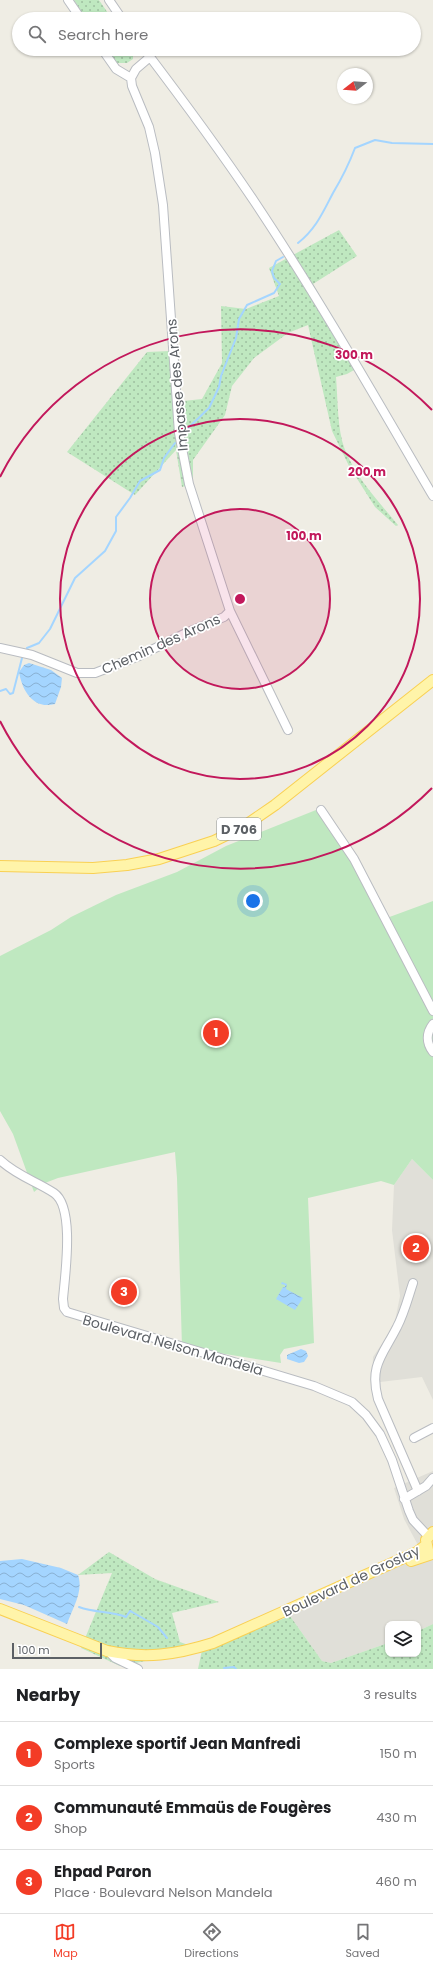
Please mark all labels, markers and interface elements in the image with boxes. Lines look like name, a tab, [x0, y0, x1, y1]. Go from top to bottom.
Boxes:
search box	[12, 12, 421, 56]
icon: search	[26, 23, 48, 45]
text: Search here	[58, 24, 148, 45]
north arrow	[337, 68, 373, 104]
street label: Impasse des Arons	[161, 318, 193, 452]
text: 300 m	[335, 346, 373, 363]
text: 200 m	[348, 463, 386, 480]
text: 100 m	[286, 527, 322, 544]
centre of rings	[233, 592, 247, 606]
street label: Chemin des Arons	[98, 609, 224, 679]
road number: D 706	[217, 818, 261, 840]
your location	[243, 891, 263, 911]
pin: 1	[203, 1018, 229, 1048]
pin: 2	[403, 1233, 429, 1263]
pin: 3	[111, 1277, 137, 1307]
street label: Boulevard Nelson Mandela	[80, 1310, 266, 1380]
street label: Boulevard de Groslay	[279, 1540, 423, 1622]
map controls	[385, 1621, 421, 1657]
button: layers	[385, 1621, 421, 1657]
scale bar	[12, 1641, 102, 1660]
text: 100 m	[18, 1642, 50, 1658]
text: Nearby	[16, 1683, 80, 1707]
text: 3 results	[363, 1685, 417, 1704]
text: Complexe sportif Jean Manfredi	[54, 1733, 301, 1754]
text: 1	[27, 1744, 31, 1763]
text: 150 m	[380, 1744, 417, 1763]
text: Sports	[54, 1755, 95, 1774]
text: Communauté Emmaüs de Fougères	[54, 1797, 331, 1818]
text: 2	[25, 1808, 33, 1827]
text: 430 m	[376, 1808, 417, 1827]
text: Shop	[54, 1819, 87, 1838]
text: Ehpad Paron	[54, 1861, 152, 1882]
text: 3	[25, 1872, 33, 1891]
text: 460 m	[376, 1872, 417, 1891]
text: Place · Boulevard Nelson Mandela	[54, 1883, 273, 1902]
tab: Map	[53, 1921, 78, 1962]
tab: Directions	[184, 1921, 239, 1962]
tab: Saved	[345, 1921, 380, 1962]

